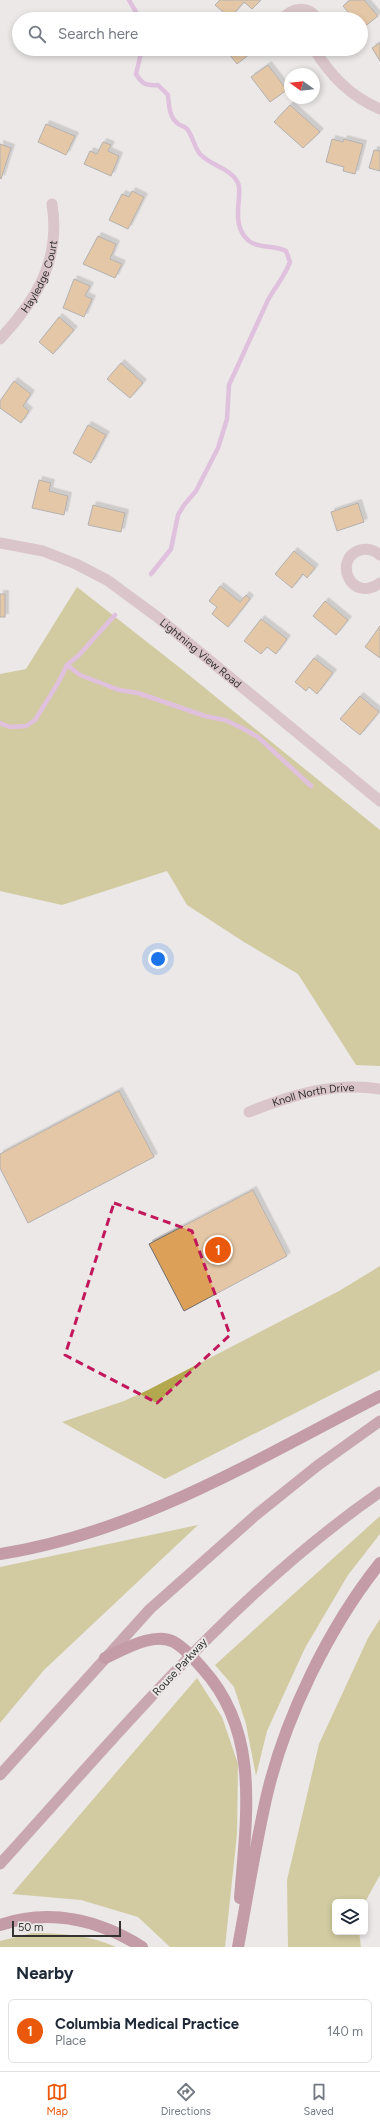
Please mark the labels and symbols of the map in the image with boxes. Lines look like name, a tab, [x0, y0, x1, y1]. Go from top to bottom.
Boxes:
north arrow	[284, 68, 320, 104]
street label: Hayledge Court	[18, 240, 60, 315]
street label: Lightning View Road	[157, 616, 244, 690]
your location	[148, 949, 168, 969]
street label: Knoll North Drive	[270, 1081, 354, 1109]
pin: 1	[205, 1235, 231, 1265]
street label: Rouse Parkway	[150, 1635, 210, 1698]
scale bar	[12, 1919, 121, 1938]

